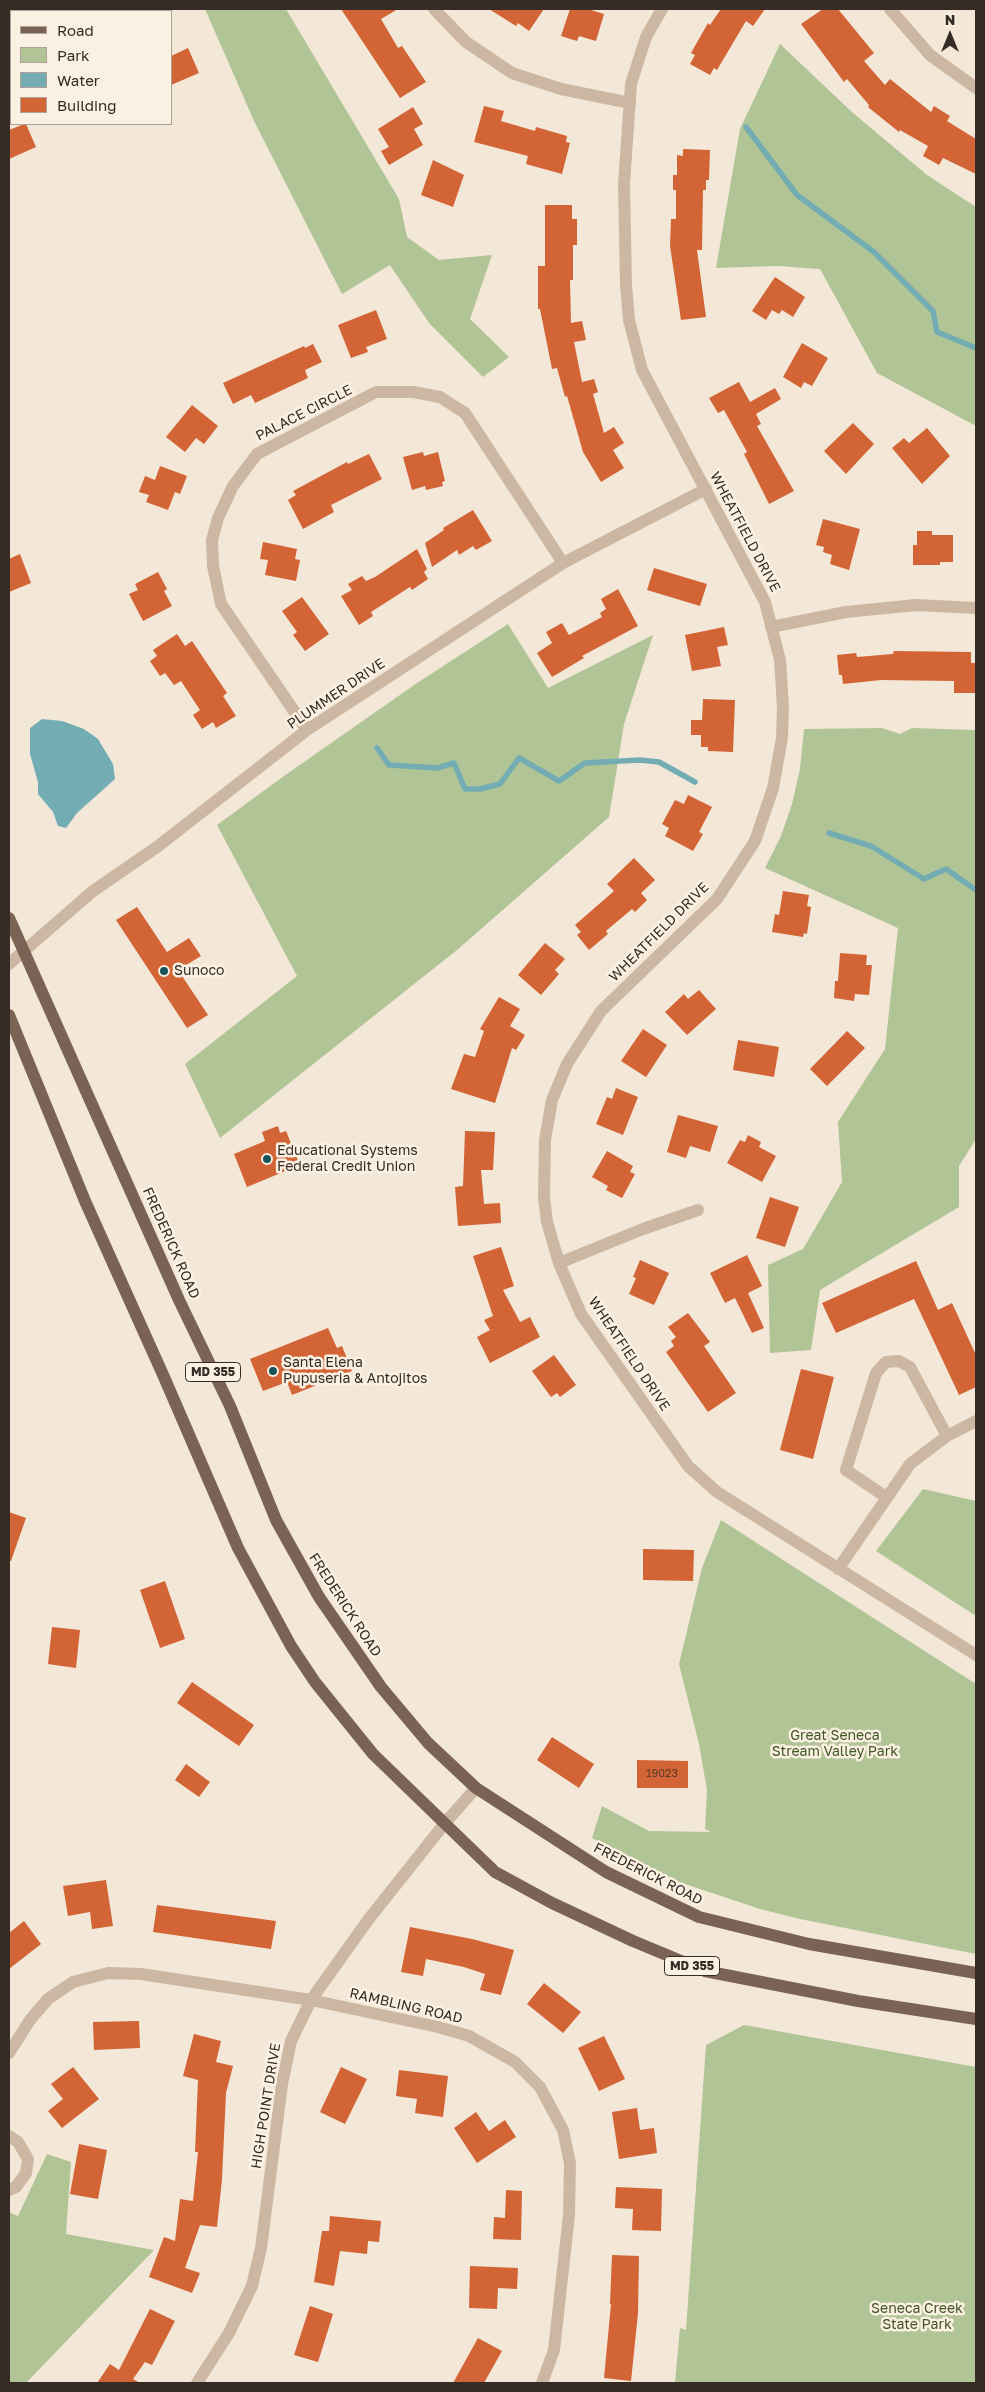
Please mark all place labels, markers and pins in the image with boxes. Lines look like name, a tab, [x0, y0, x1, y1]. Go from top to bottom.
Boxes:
place label: Sunoco	[174, 963, 224, 979]
marker: Sunoco	[158, 965, 170, 977]
place label: Educational Systems Federal Credit Union	[277, 1143, 418, 1176]
marker: Educational Systems Federal Credit Union	[261, 1153, 273, 1165]
place label: Santa Elena Pupuseria & Antojitos	[283, 1355, 428, 1388]
marker: Santa Elena Pupuseria & Antojitos	[267, 1365, 279, 1377]

